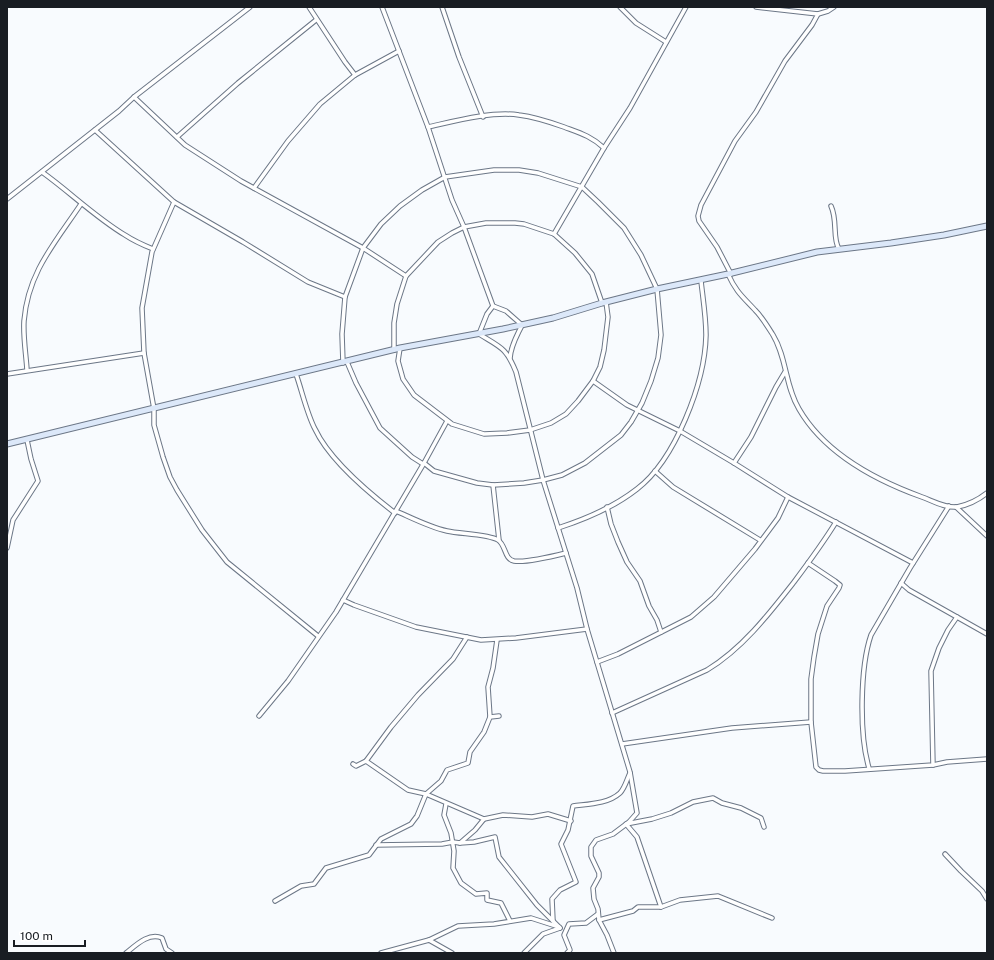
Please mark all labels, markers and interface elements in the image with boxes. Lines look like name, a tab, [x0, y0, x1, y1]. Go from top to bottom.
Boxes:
scale bar	[14, 922, 85, 948]
text: 100 m	[20, 929, 53, 943]

